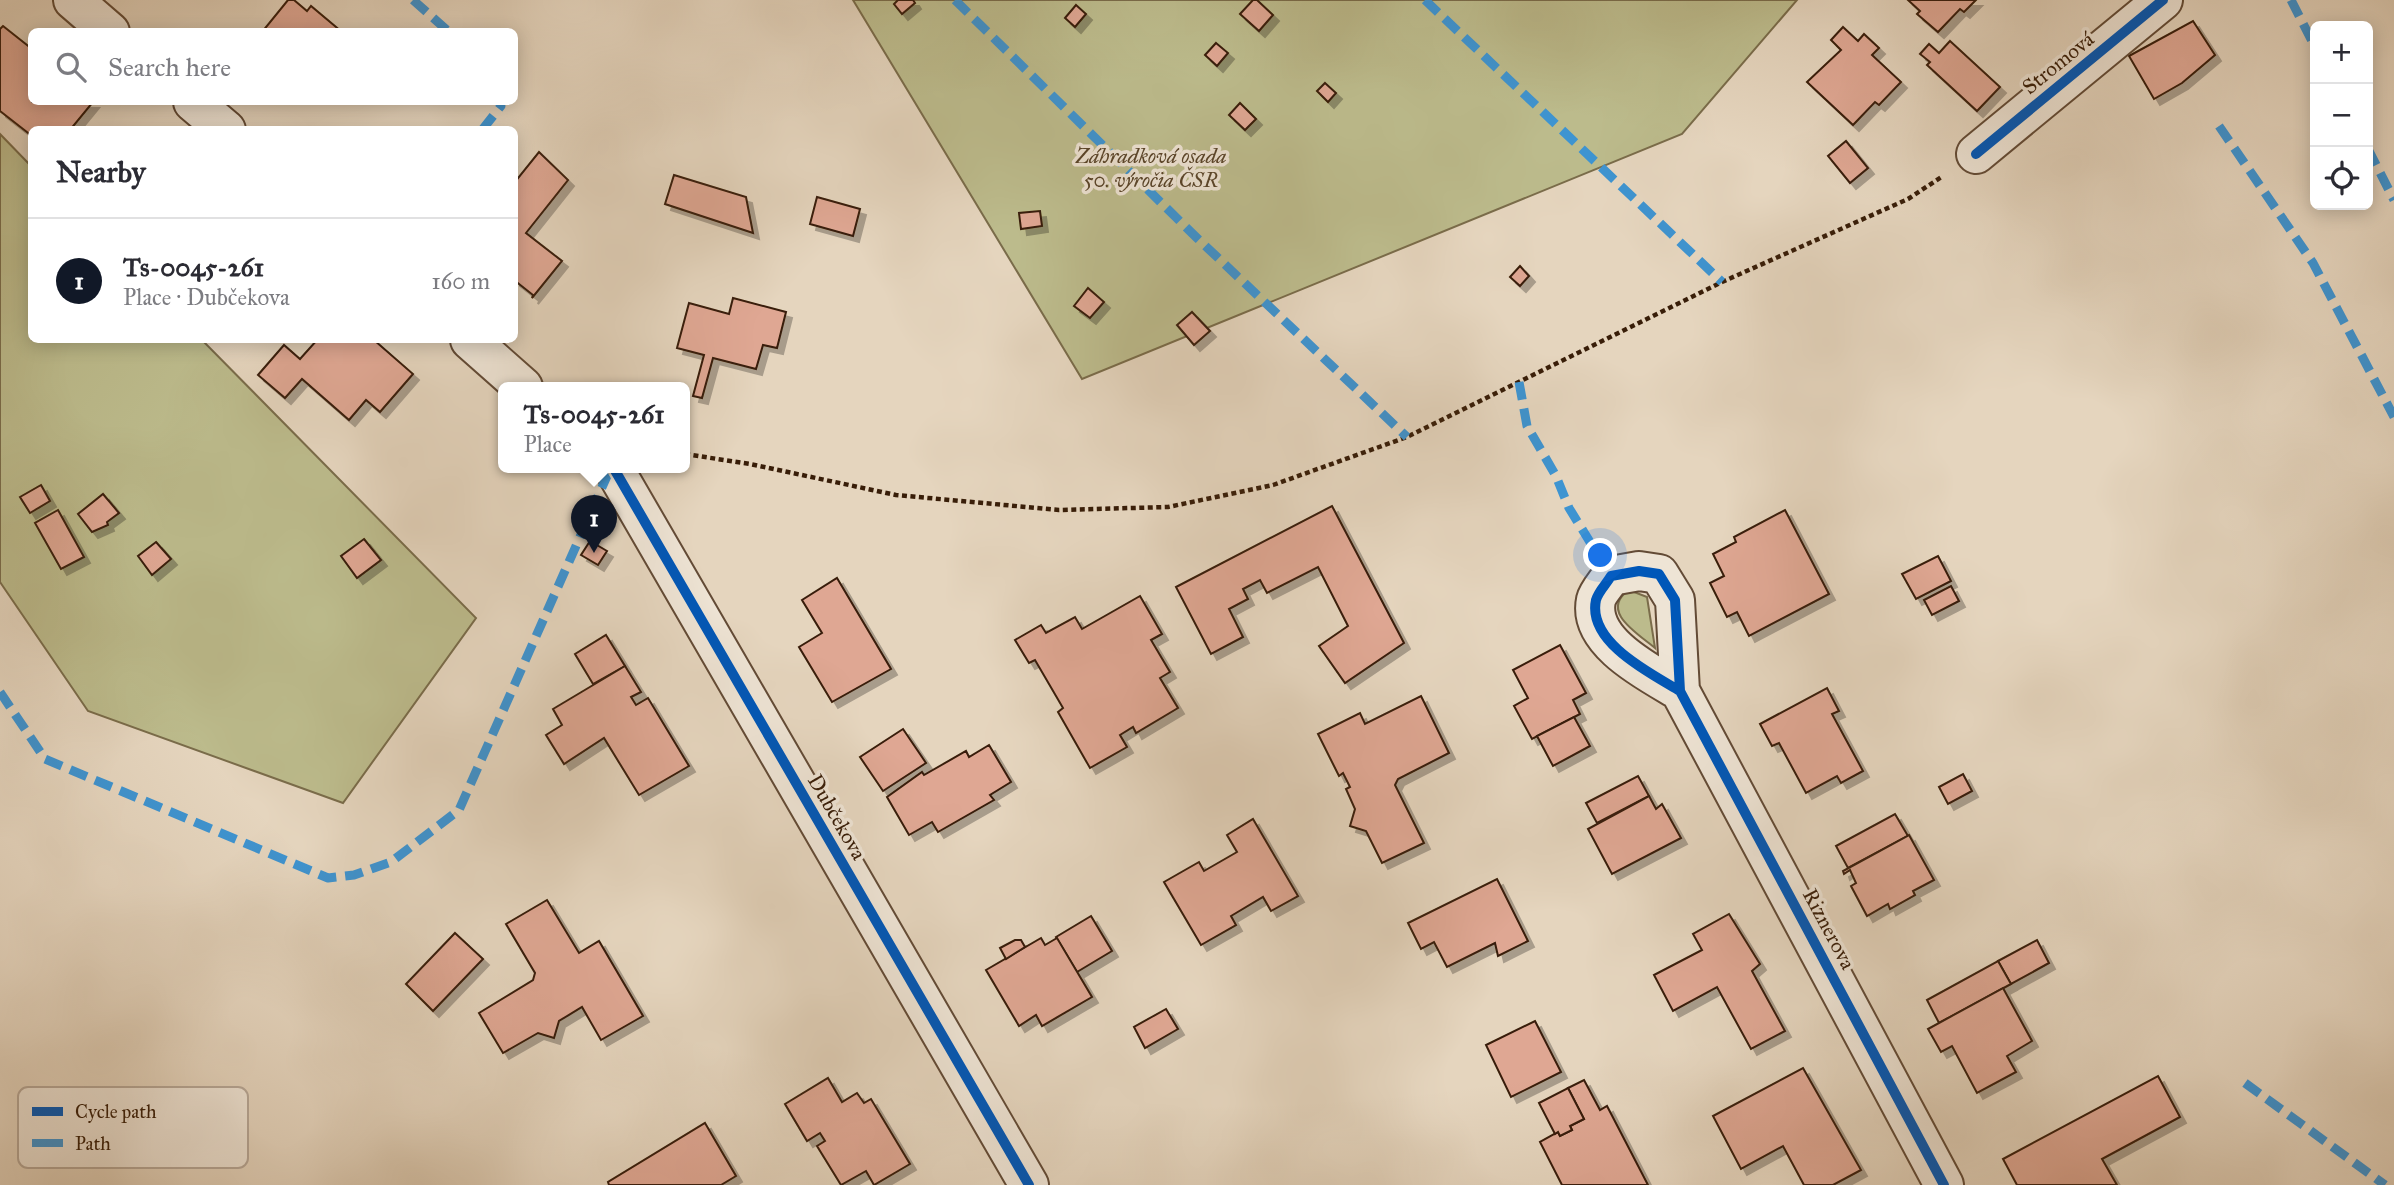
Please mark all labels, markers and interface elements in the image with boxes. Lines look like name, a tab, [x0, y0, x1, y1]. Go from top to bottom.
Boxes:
map controls	[2310, 21, 2373, 210]
button: +	[2310, 21, 2373, 84]
street label: Stromová	[2017, 26, 2099, 100]
search box	[28, 28, 518, 105]
icon: search	[52, 48, 90, 86]
text: Search here	[108, 51, 231, 83]
button: −	[2310, 84, 2373, 147]
park label: Záhradková osada 50. výročia ČSR	[1074, 143, 1227, 193]
button: locate	[2310, 147, 2373, 210]
text: Nearby	[56, 154, 146, 190]
text: Ts-0045-261	[123, 251, 264, 283]
text: 1	[74, 267, 84, 295]
text: 160 m	[432, 267, 490, 295]
text: Place · Dubčekova	[123, 283, 290, 311]
popup	[498, 382, 690, 473]
text: Ts-0045-261	[523, 398, 665, 430]
text: Place	[523, 430, 572, 458]
pin: 1	[571, 495, 617, 553]
your location	[1583, 538, 1617, 572]
street label: Dubčekova	[802, 770, 872, 865]
street label: Riznerova	[1797, 884, 1861, 974]
legend	[18, 1087, 248, 1168]
text: Cycle path	[75, 1100, 157, 1123]
text: Path	[75, 1132, 111, 1155]

